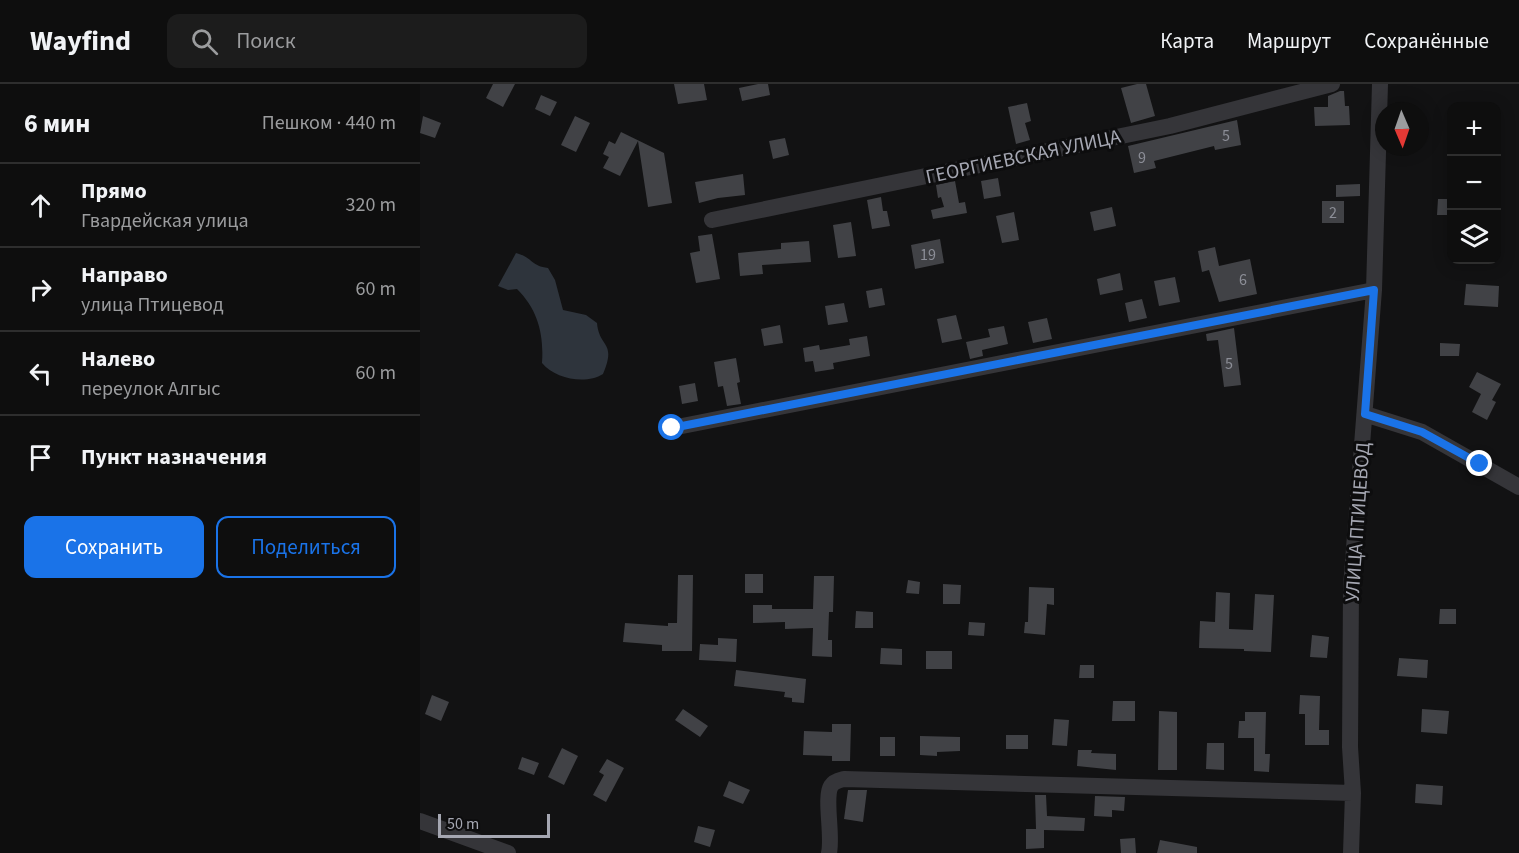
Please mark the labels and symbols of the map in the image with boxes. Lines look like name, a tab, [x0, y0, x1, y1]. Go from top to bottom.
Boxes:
north arrow	[1375, 102, 1429, 156]
street label: ГЕОРГИЕВСКАЯ УЛИЦА	[923, 123, 1123, 191]
house number: 5	[1222, 125, 1230, 147]
house number: 9	[1138, 147, 1146, 169]
house number: 2	[1329, 202, 1337, 224]
house number: 19	[920, 244, 936, 266]
house number: 6	[1239, 269, 1247, 291]
house number: 5	[1225, 353, 1233, 375]
route start	[658, 414, 684, 440]
street label: УЛИЦА ПТИЦЕВОД	[1338, 441, 1378, 603]
route end	[1466, 450, 1492, 476]
scale bar	[438, 811, 550, 838]

